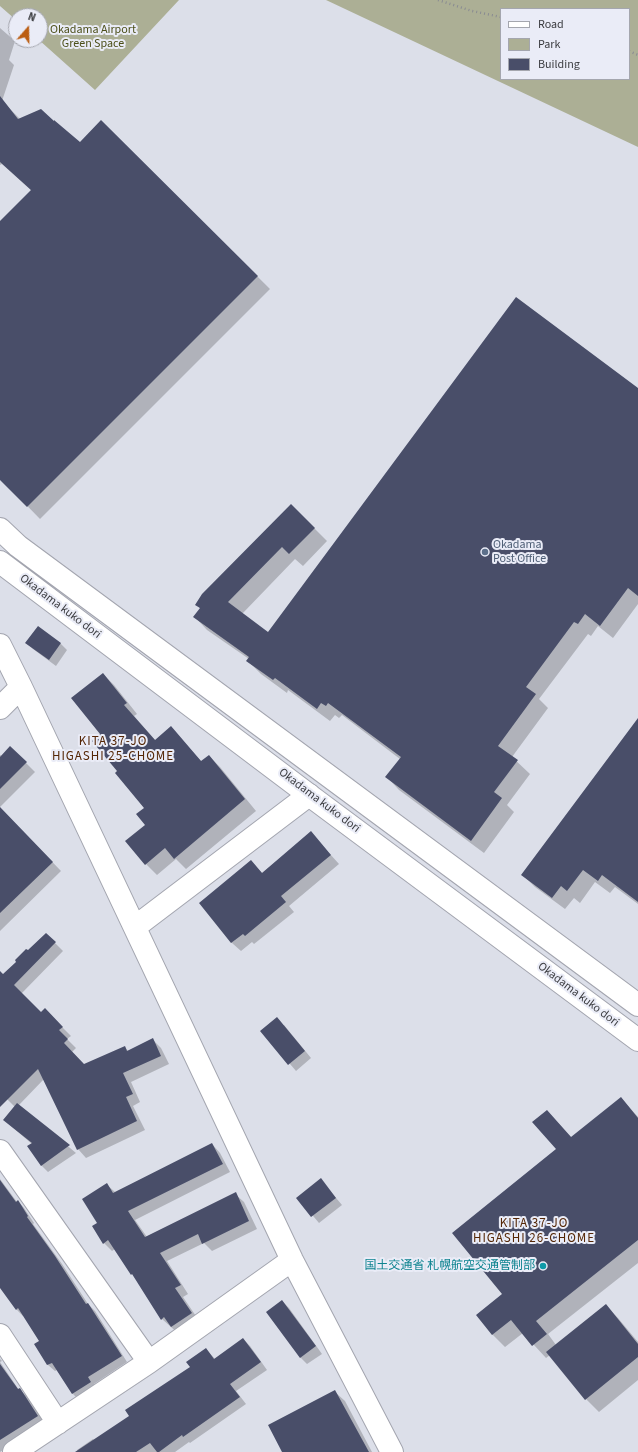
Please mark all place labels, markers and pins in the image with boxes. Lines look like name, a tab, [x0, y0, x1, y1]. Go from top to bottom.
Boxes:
place label: Okadama Post Office	[493, 538, 546, 566]
marker: Okadama Post Office	[480, 547, 490, 557]
place label: 国土交通省 札幌航空交通管制部	[365, 1259, 535, 1273]
marker: 国土交通省 札幌航空交通管制部	[538, 1261, 548, 1271]

